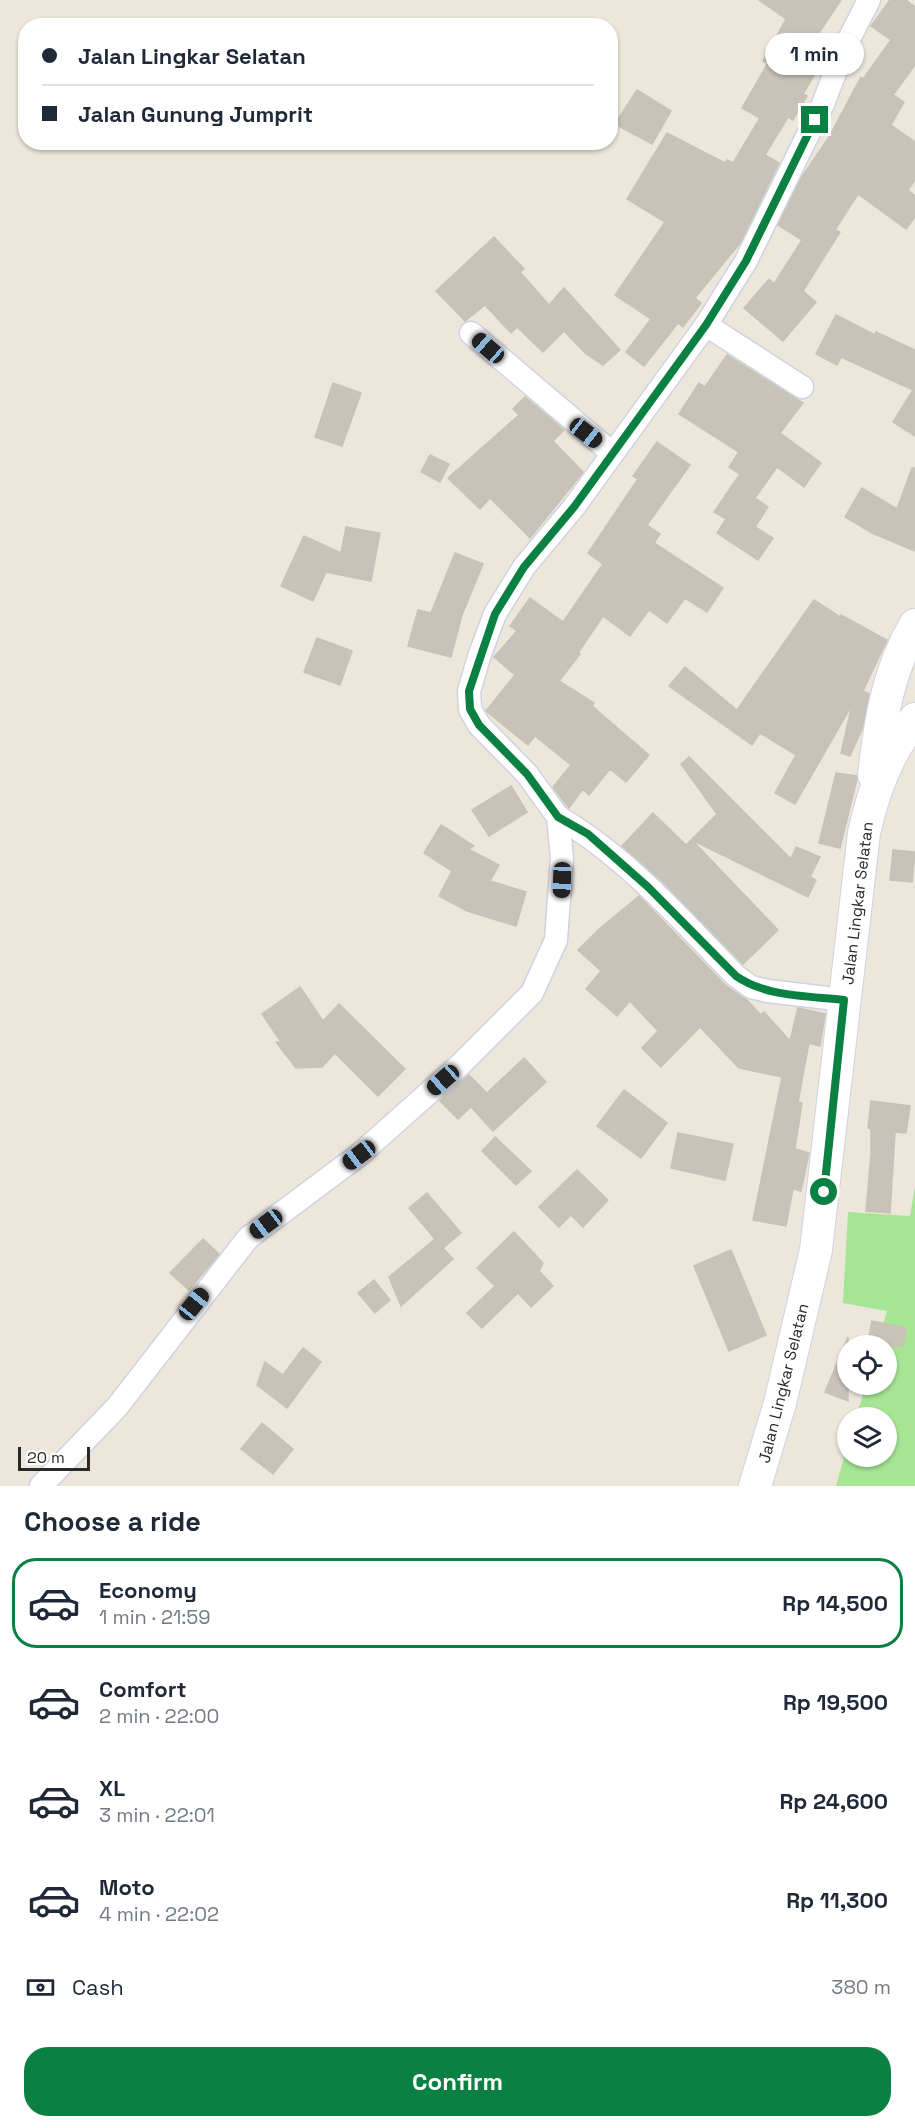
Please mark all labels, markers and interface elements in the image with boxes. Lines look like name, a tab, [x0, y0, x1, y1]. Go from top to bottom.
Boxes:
callout: 1 min	[766, 33, 864, 75]
text: 1 min	[790, 41, 839, 67]
text: Jalan Lingkar Selatan	[78, 42, 306, 70]
text: Jalan Gunung Jumprit	[78, 100, 313, 128]
route end	[801, 106, 828, 133]
car	[469, 329, 507, 367]
car	[566, 415, 606, 451]
street label: Jalan Lingkar Selatan	[837, 820, 878, 986]
car	[552, 862, 572, 898]
car	[424, 1061, 462, 1099]
car	[339, 1137, 379, 1173]
route start	[810, 1178, 837, 1205]
car	[246, 1206, 286, 1242]
car	[176, 1284, 212, 1324]
street label: Jalan Lingkar Selatan	[753, 1301, 814, 1465]
map controls	[837, 1335, 897, 1467]
button: locate	[837, 1335, 897, 1395]
button: layers	[837, 1407, 897, 1467]
scale bar	[18, 1444, 90, 1472]
text: 20 m	[27, 1447, 65, 1468]
text: Choose a ride	[24, 1504, 201, 1539]
icon: car	[27, 1576, 81, 1630]
text: Economy	[99, 1576, 197, 1604]
text: Rp 14,500	[782, 1589, 888, 1617]
text: 1 min · 21:59	[99, 1604, 211, 1630]
icon: car	[27, 1675, 81, 1729]
text: Comfort	[99, 1675, 187, 1703]
text: Rp 19,500	[783, 1688, 888, 1716]
text: 2 min · 22:00	[99, 1703, 219, 1729]
icon: car	[27, 1774, 81, 1828]
text: XL	[99, 1774, 125, 1802]
text: Rp 24,600	[779, 1787, 888, 1815]
text: 3 min · 22:01	[99, 1802, 215, 1828]
icon: car	[27, 1873, 81, 1927]
text: Moto	[99, 1873, 155, 1901]
text: Rp 11,300	[786, 1886, 888, 1914]
text: 4 min · 22:02	[99, 1901, 219, 1927]
icon: cash	[24, 1971, 57, 2004]
text: Cash	[72, 1973, 124, 2001]
text: 380 m	[831, 1974, 891, 2000]
button: Confirm	[24, 2047, 891, 2116]

